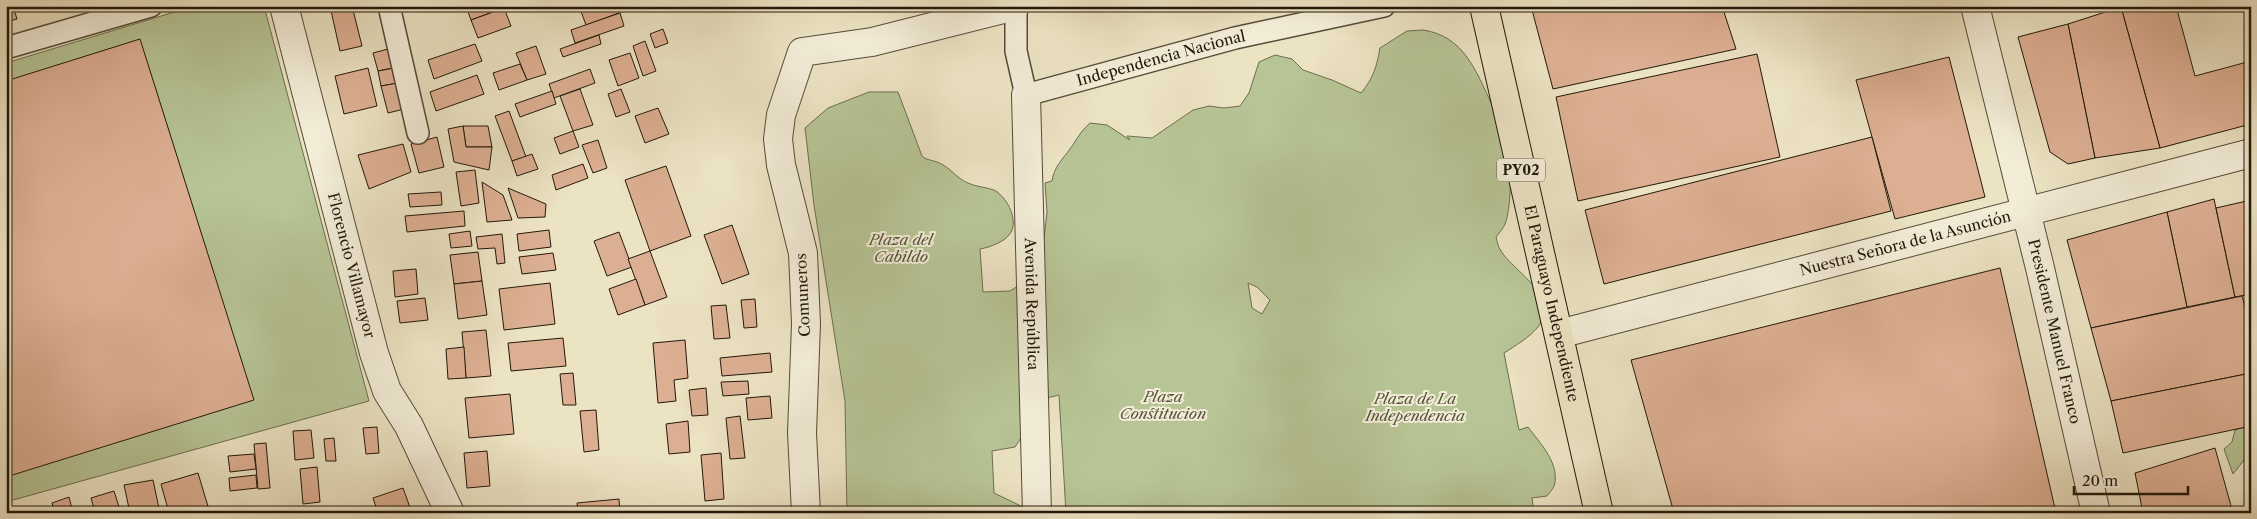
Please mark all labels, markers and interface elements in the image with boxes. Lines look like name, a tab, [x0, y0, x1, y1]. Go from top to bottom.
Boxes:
street label: Independencia Nacional	[1074, 26, 1247, 90]
road number: PY02	[1497, 158, 1545, 182]
street label: Florencio Villamayor	[324, 190, 380, 341]
street label: El Paraguayo Independiente	[1520, 203, 1583, 404]
street label: Nuestra Señora de la Asunción	[1797, 206, 2014, 280]
park label: Plaza del Cabildo	[868, 230, 935, 266]
street label: Avenida República	[1021, 236, 1043, 371]
street label: Presidente Manuel Franco	[2024, 237, 2085, 426]
street label: Comuneros	[791, 253, 814, 337]
park label: Plaza Constitucion	[1120, 387, 1206, 423]
park label: Plaza de La Independencia	[1364, 389, 1465, 425]
scale bar	[2074, 464, 2188, 496]
text: 20 m	[2082, 471, 2118, 490]

